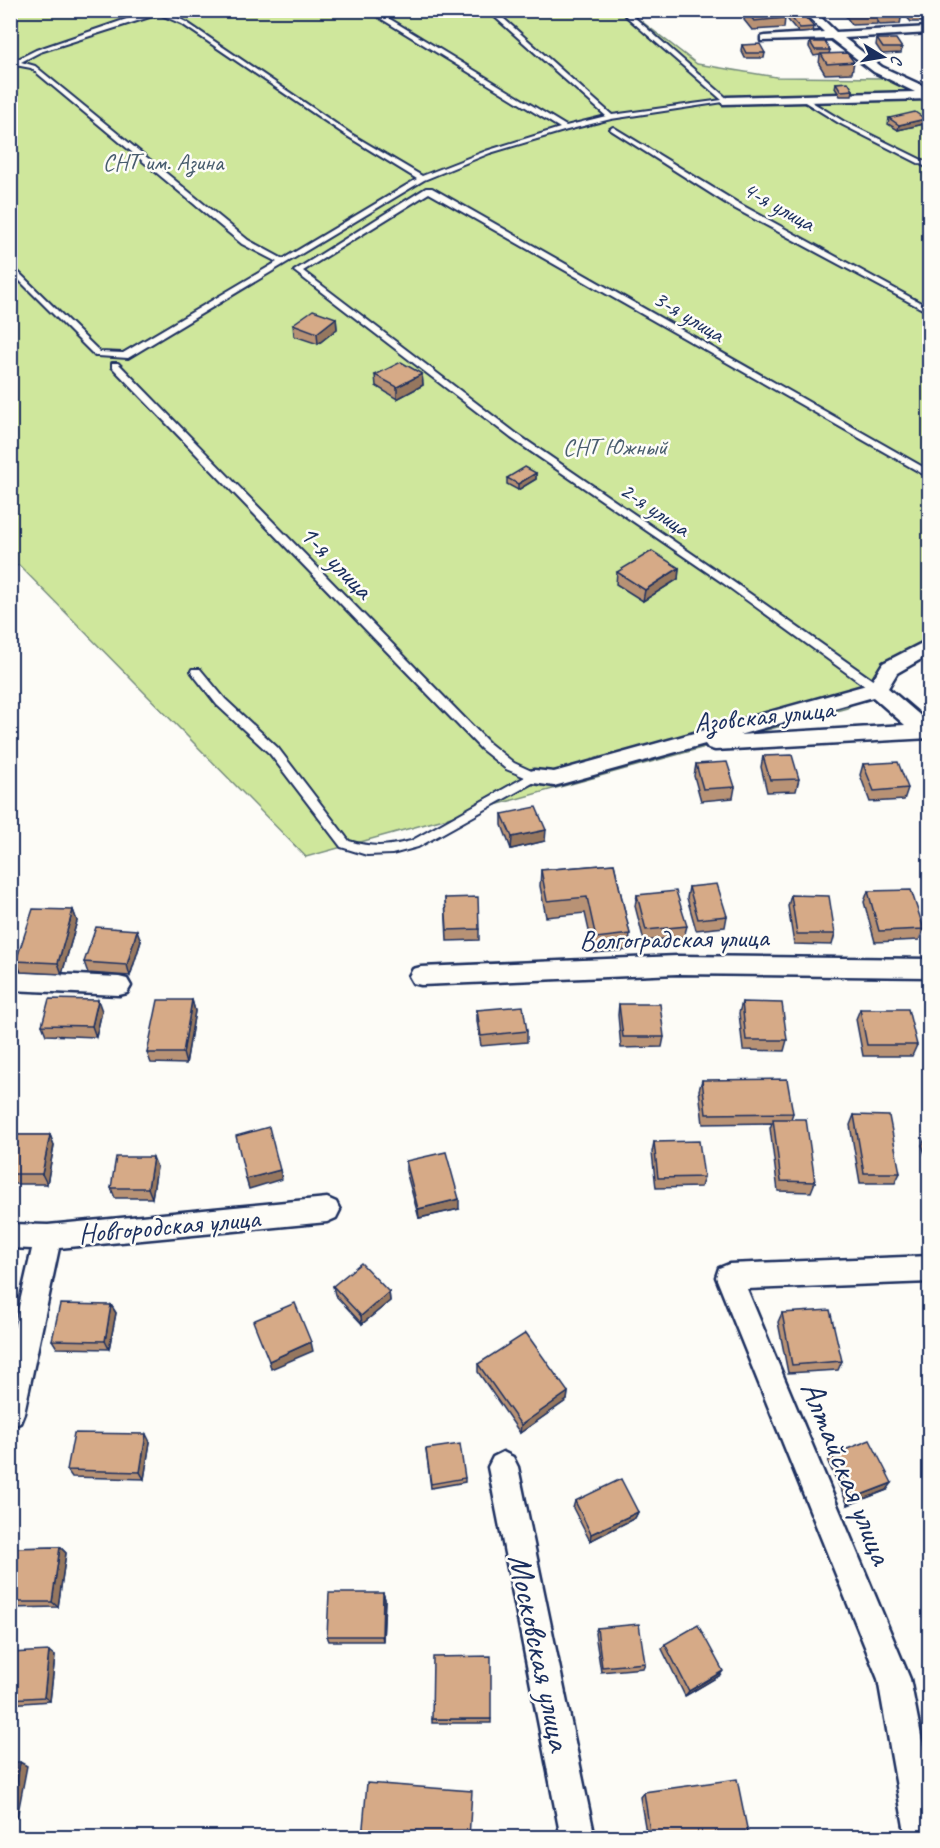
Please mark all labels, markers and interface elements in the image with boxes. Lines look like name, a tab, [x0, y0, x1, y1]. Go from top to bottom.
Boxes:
north arrow	[853, 27, 913, 87]
text: С	[886, 54, 907, 68]
park label: СНТ им. Азина	[103, 147, 225, 178]
street label: 4-я улица	[738, 174, 822, 239]
street label: 3-я улица	[648, 283, 731, 350]
park label: СНТ Южный	[563, 432, 669, 462]
street label: 2-я улица	[614, 475, 697, 544]
street label: 1-я улица	[292, 516, 382, 607]
street label: Азовская улица	[692, 690, 838, 741]
street label: Волгоградская улица	[579, 919, 771, 958]
street label: Новгородская улица	[77, 1200, 263, 1251]
street label: Алтайская улица	[791, 1375, 904, 1572]
street label: Московская улица	[499, 1550, 582, 1757]

